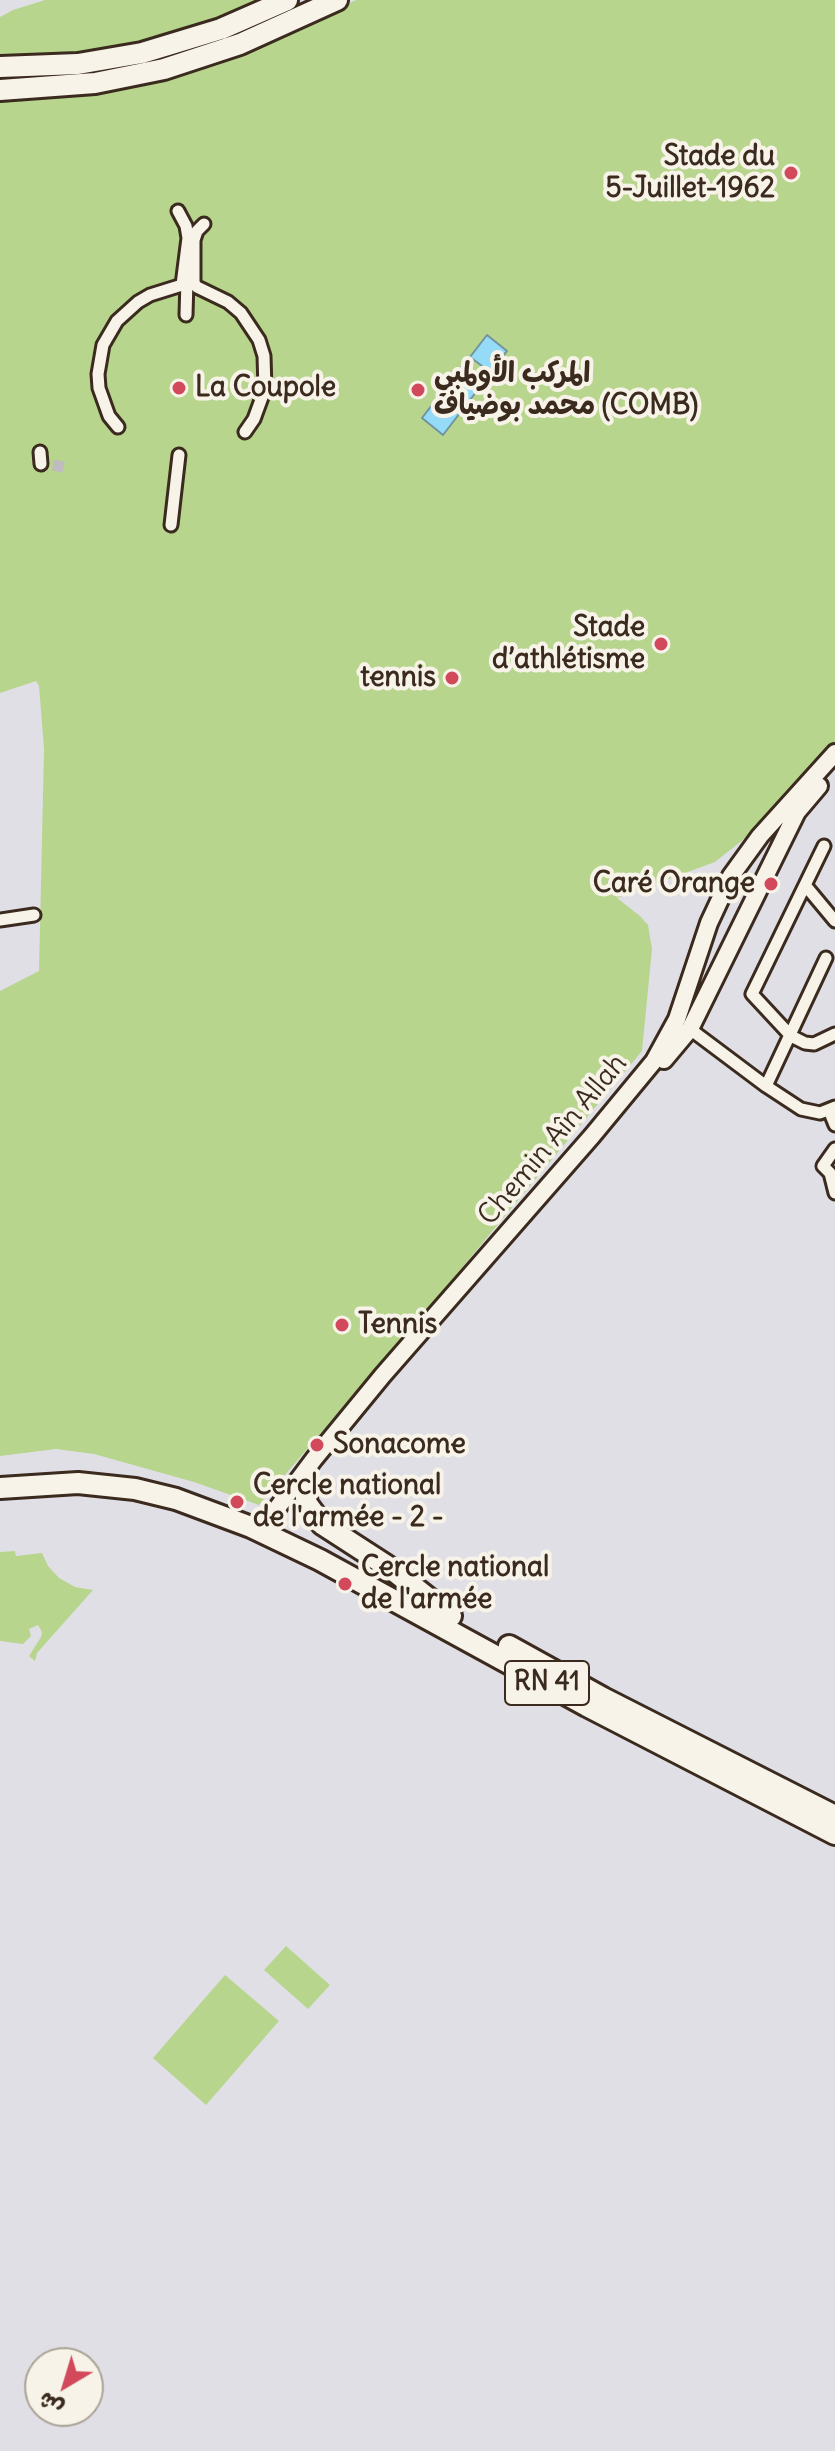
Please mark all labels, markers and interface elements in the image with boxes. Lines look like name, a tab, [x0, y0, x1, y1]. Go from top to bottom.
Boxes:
place label: Stade du 5-Juillet-1962	[605, 140, 775, 206]
marker: Stade du 5-Juillet-1962	[782, 164, 800, 182]
place label: المركب الأولمبي محمد بوضياف (COMB)	[434, 357, 698, 423]
place label: La Coupole	[195, 371, 336, 405]
marker: La Coupole	[170, 379, 188, 397]
marker: المركب الأولمبي محمد بوضياف (COMB)	[409, 381, 427, 399]
place label: Stade d’athlétisme	[492, 611, 645, 677]
marker: Stade d’athlétisme	[652, 635, 670, 653]
place label: tennis	[360, 661, 436, 695]
marker: tennis	[443, 669, 461, 687]
place label: Caré Orange	[593, 867, 755, 901]
marker: Caré Orange	[762, 875, 780, 893]
street label: Chemin Aîn Allah	[472, 1048, 634, 1232]
place label: Tennis	[358, 1308, 437, 1342]
marker: Tennis	[333, 1316, 351, 1334]
place label: Sonacome	[333, 1428, 466, 1462]
marker: Sonacome	[308, 1436, 326, 1454]
place label: Cercle national de l'armée - 2 -	[253, 1469, 444, 1535]
marker: Cercle national de l'armée - 2 -	[228, 1493, 246, 1511]
place label: Cercle national de l'armée	[361, 1551, 549, 1617]
marker: Cercle national de l'armée	[336, 1575, 354, 1593]
road number: RN 41	[505, 1661, 589, 1705]
north arrow	[24, 2347, 104, 2427]
text: ش	[32, 2386, 69, 2423]

